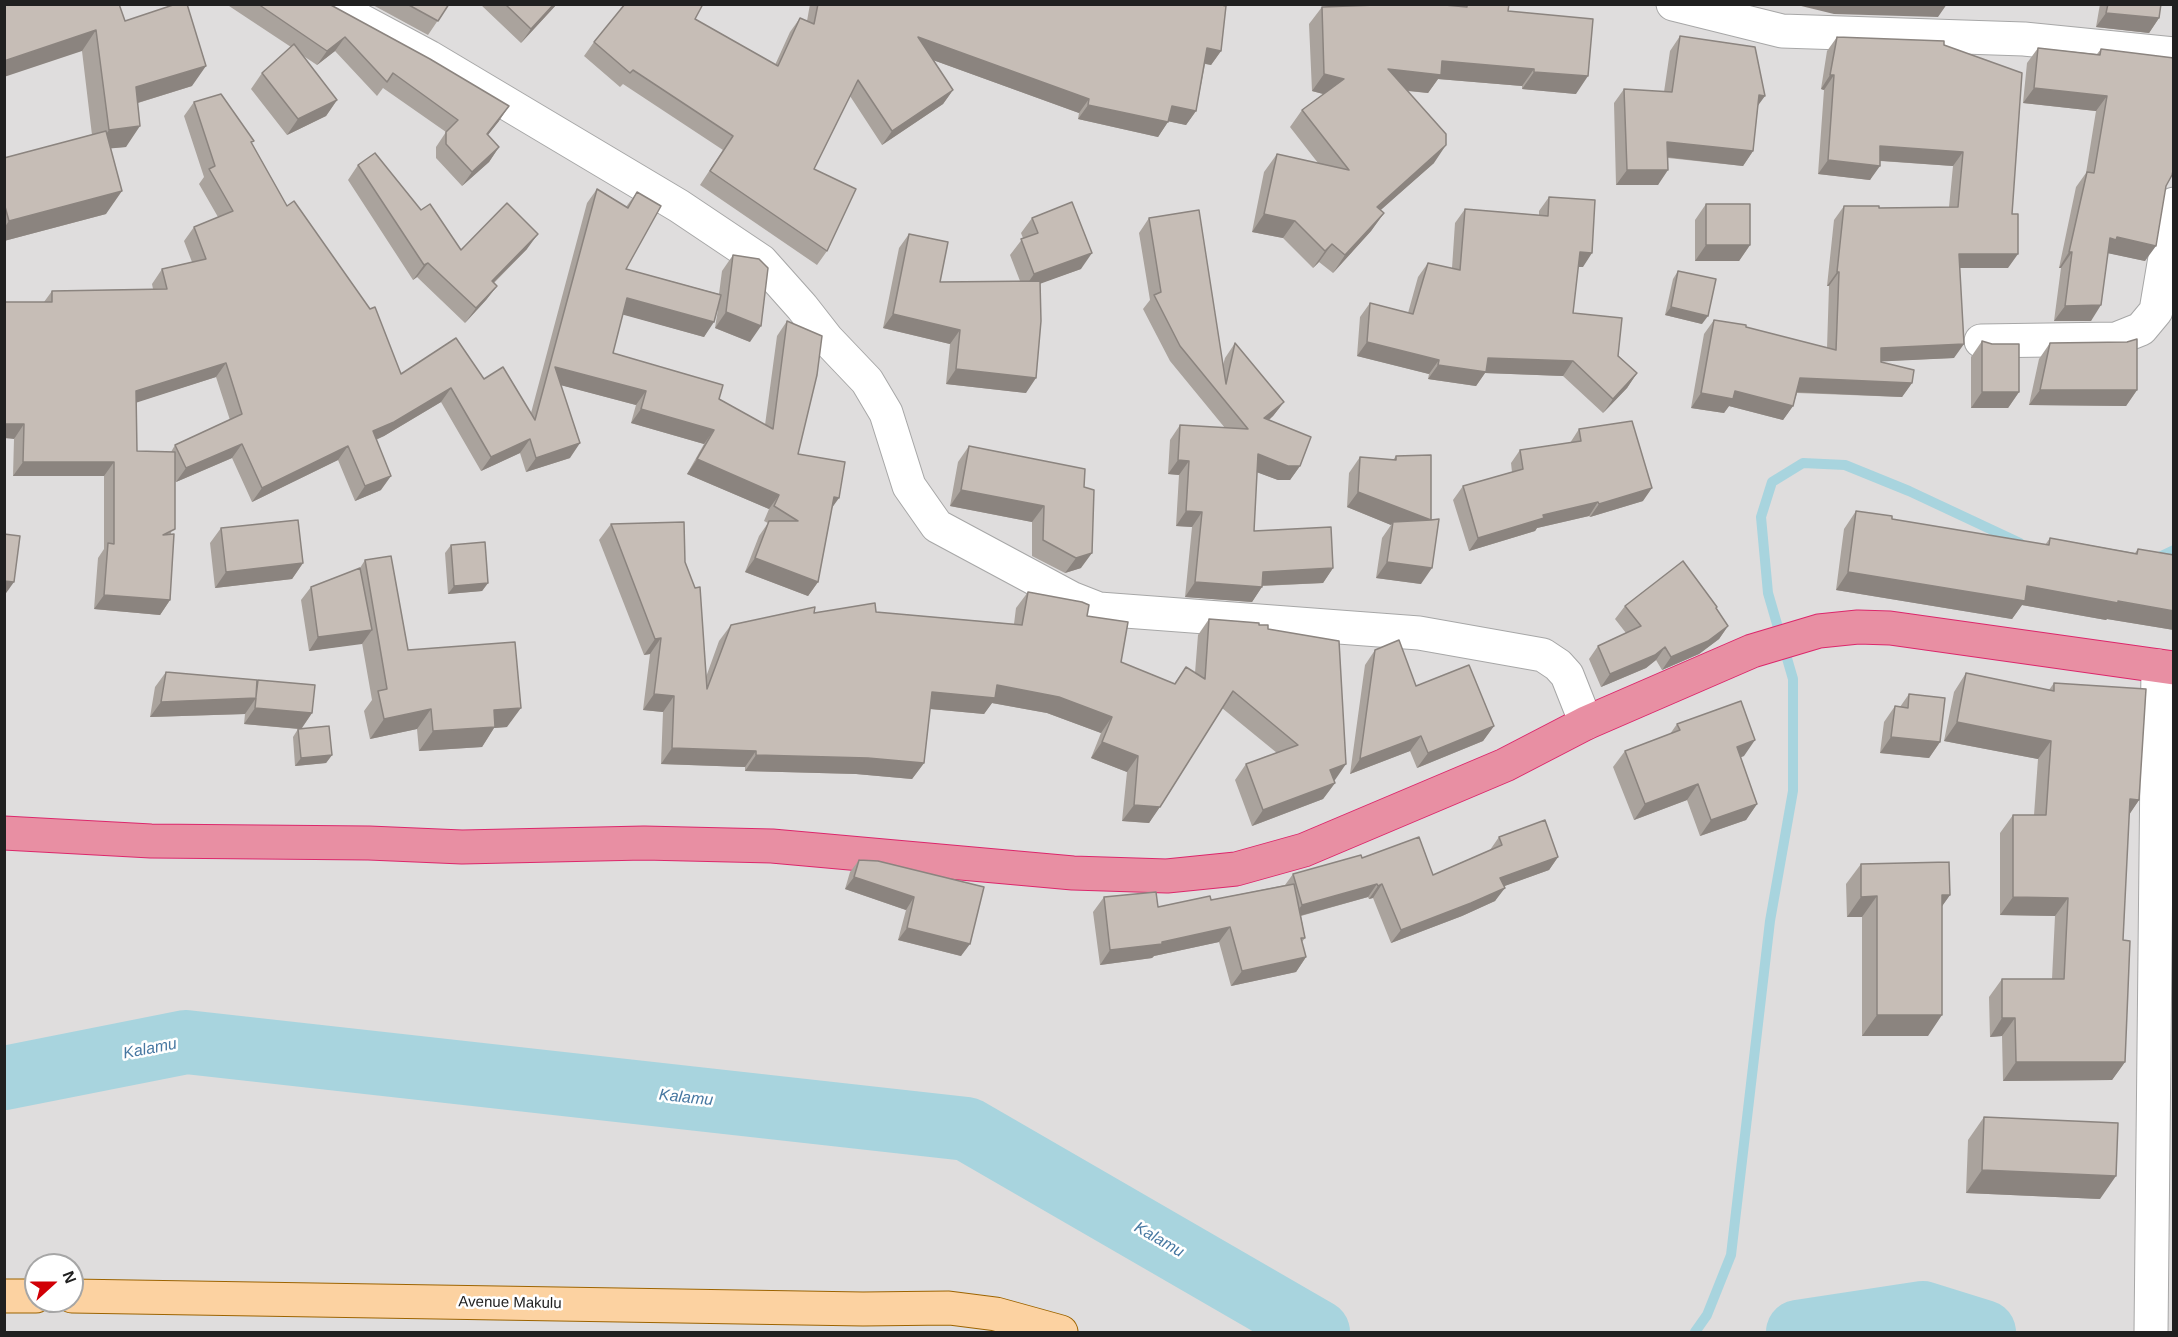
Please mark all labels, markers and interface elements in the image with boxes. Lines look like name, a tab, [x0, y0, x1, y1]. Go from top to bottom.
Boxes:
water label: Kalamu	[122, 1034, 178, 1064]
water label: Kalamu	[658, 1086, 714, 1110]
water label: Kalamu	[1131, 1218, 1187, 1262]
north arrow	[24, 1253, 84, 1313]
text: N	[59, 1269, 79, 1286]
street label: Avenue Makulu	[458, 1293, 562, 1313]

